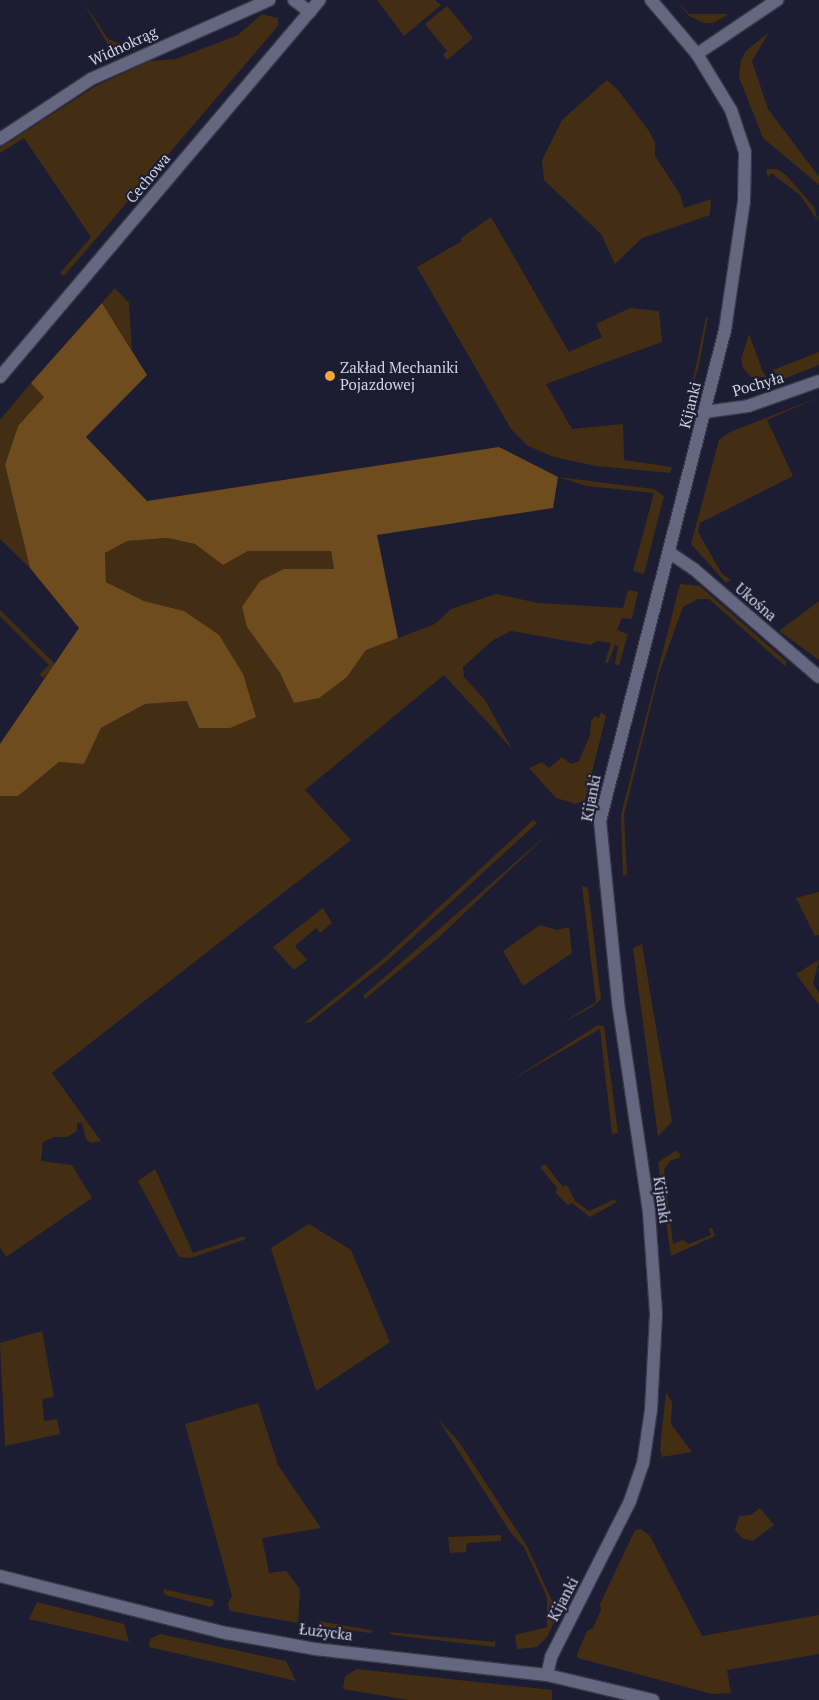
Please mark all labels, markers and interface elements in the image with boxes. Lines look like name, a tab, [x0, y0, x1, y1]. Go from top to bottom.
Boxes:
street label: Widnokrąg	[86, 22, 160, 70]
street label: Cechowa	[122, 150, 174, 206]
place label: Zakład Mechaniki Pojazdowej	[340, 358, 458, 393]
street label: Pochyła	[730, 368, 786, 400]
marker: Zakład Mechaniki Pojazdowej	[324, 370, 336, 382]
street label: Kijanki	[676, 380, 704, 430]
street label: Ukośna	[732, 579, 780, 625]
street label: Kijanki	[578, 773, 604, 823]
street label: Kijanki	[650, 1175, 674, 1225]
street label: Kijanki	[544, 1574, 582, 1624]
street label: Łużycka	[298, 1620, 354, 1644]

